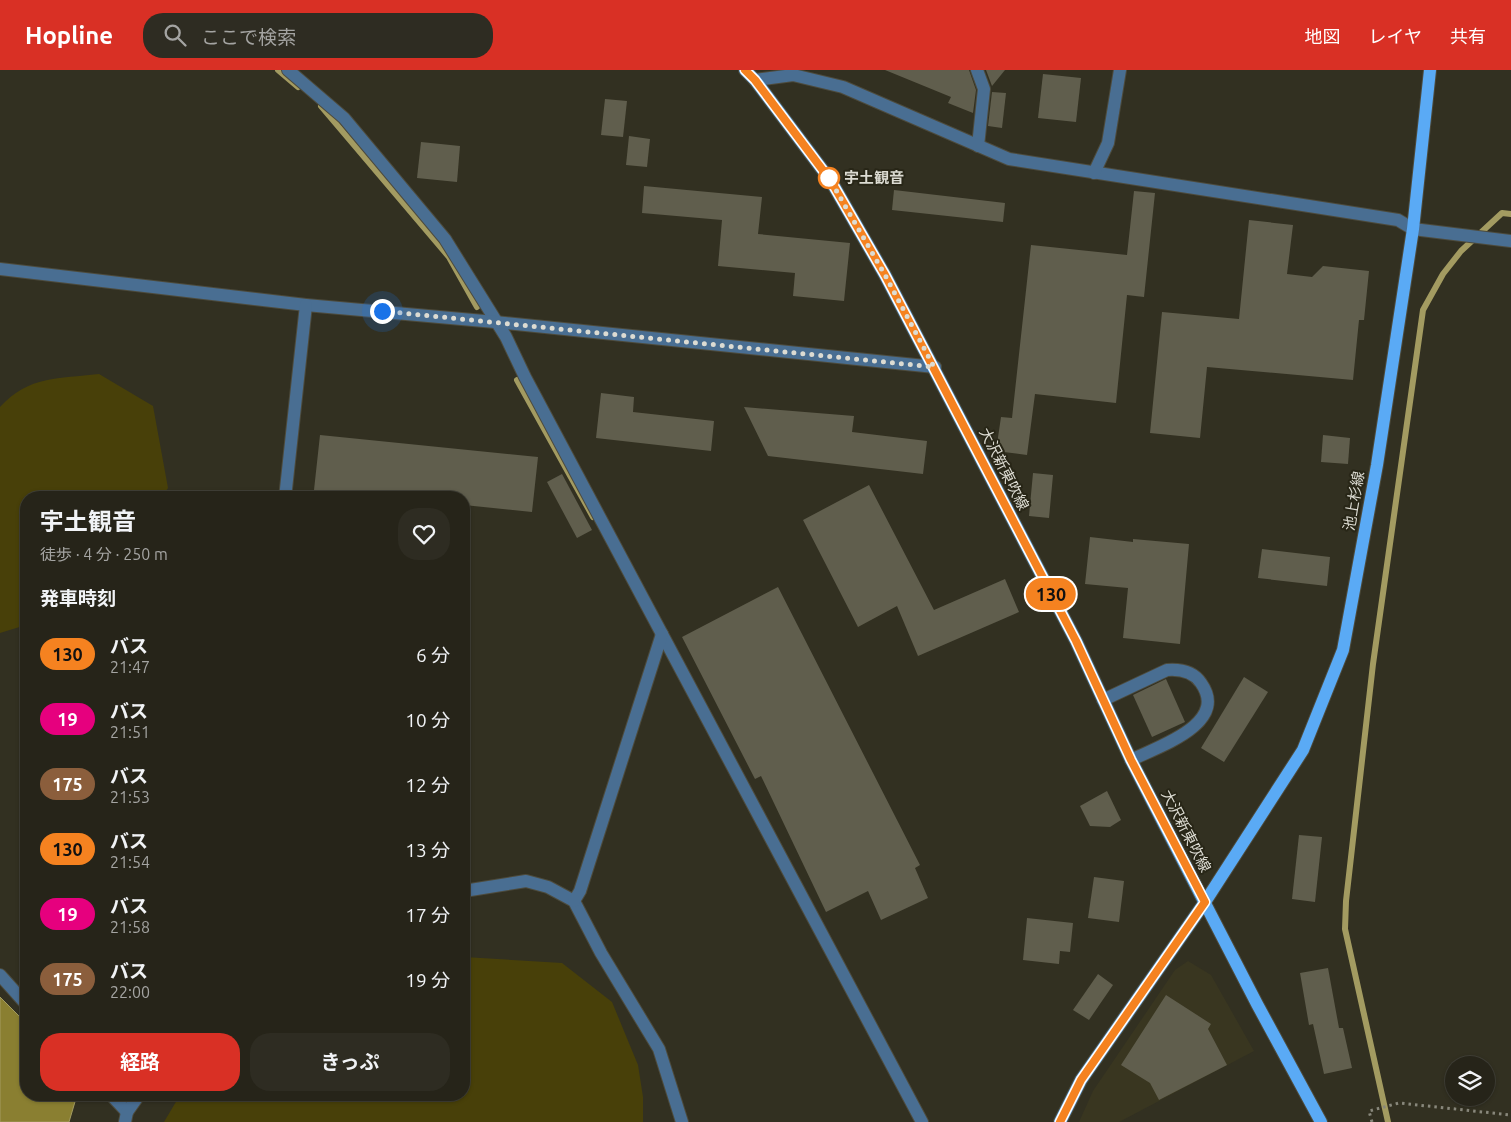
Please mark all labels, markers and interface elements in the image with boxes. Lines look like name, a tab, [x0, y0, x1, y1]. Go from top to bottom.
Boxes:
search box	[143, 13, 493, 58]
icon: search	[161, 21, 189, 49]
text: Hopline	[25, 22, 113, 49]
text: ここで検索	[201, 26, 296, 48]
text: 地図	[1305, 26, 1341, 46]
text: レイヤ	[1369, 26, 1422, 46]
text: 共有	[1450, 26, 1486, 46]
marker: 宇土観音	[818, 167, 840, 189]
place label: 宇土観音	[844, 169, 904, 186]
your location	[370, 299, 395, 324]
street label: 大沢新東吹線	[976, 425, 1032, 513]
street label: 池上杉線	[1340, 470, 1367, 532]
text: 宇土観音	[40, 508, 136, 535]
button: heart	[398, 508, 450, 560]
text: 徒歩 · 4 分 · 250 m	[40, 545, 168, 563]
line badge: 130	[1022, 578, 1080, 610]
text: 130	[1036, 584, 1066, 604]
text: 発車時刻	[40, 587, 116, 609]
text: バス	[110, 635, 148, 657]
text: 130	[52, 644, 83, 664]
text: 6 分	[416, 644, 450, 666]
text: 21:47	[110, 658, 150, 676]
text: バス	[110, 700, 148, 722]
text: 19	[57, 709, 78, 729]
text: 10 分	[405, 709, 450, 731]
text: 21:51	[110, 723, 150, 741]
text: バス	[110, 765, 148, 787]
text: 175	[52, 774, 83, 794]
text: 12 分	[405, 774, 450, 796]
street label: 大沢新東吹線	[1158, 787, 1214, 875]
text: 21:53	[110, 788, 150, 806]
text: バス	[110, 830, 148, 852]
text: 130	[52, 839, 83, 859]
text: 13 分	[405, 839, 450, 861]
text: 21:54	[110, 853, 150, 871]
text: バス	[110, 895, 148, 917]
text: 19	[57, 904, 78, 924]
text: 17 分	[405, 904, 450, 926]
text: 21:58	[110, 918, 150, 936]
text: バス	[110, 960, 148, 982]
text: 175	[52, 969, 83, 989]
text: 19 分	[405, 969, 450, 991]
text: 22:00	[110, 983, 150, 1001]
button: 経路	[40, 1033, 240, 1091]
button: きっぷ	[250, 1033, 450, 1091]
map controls	[1445, 1056, 1495, 1106]
button: layers	[1445, 1056, 1495, 1106]

